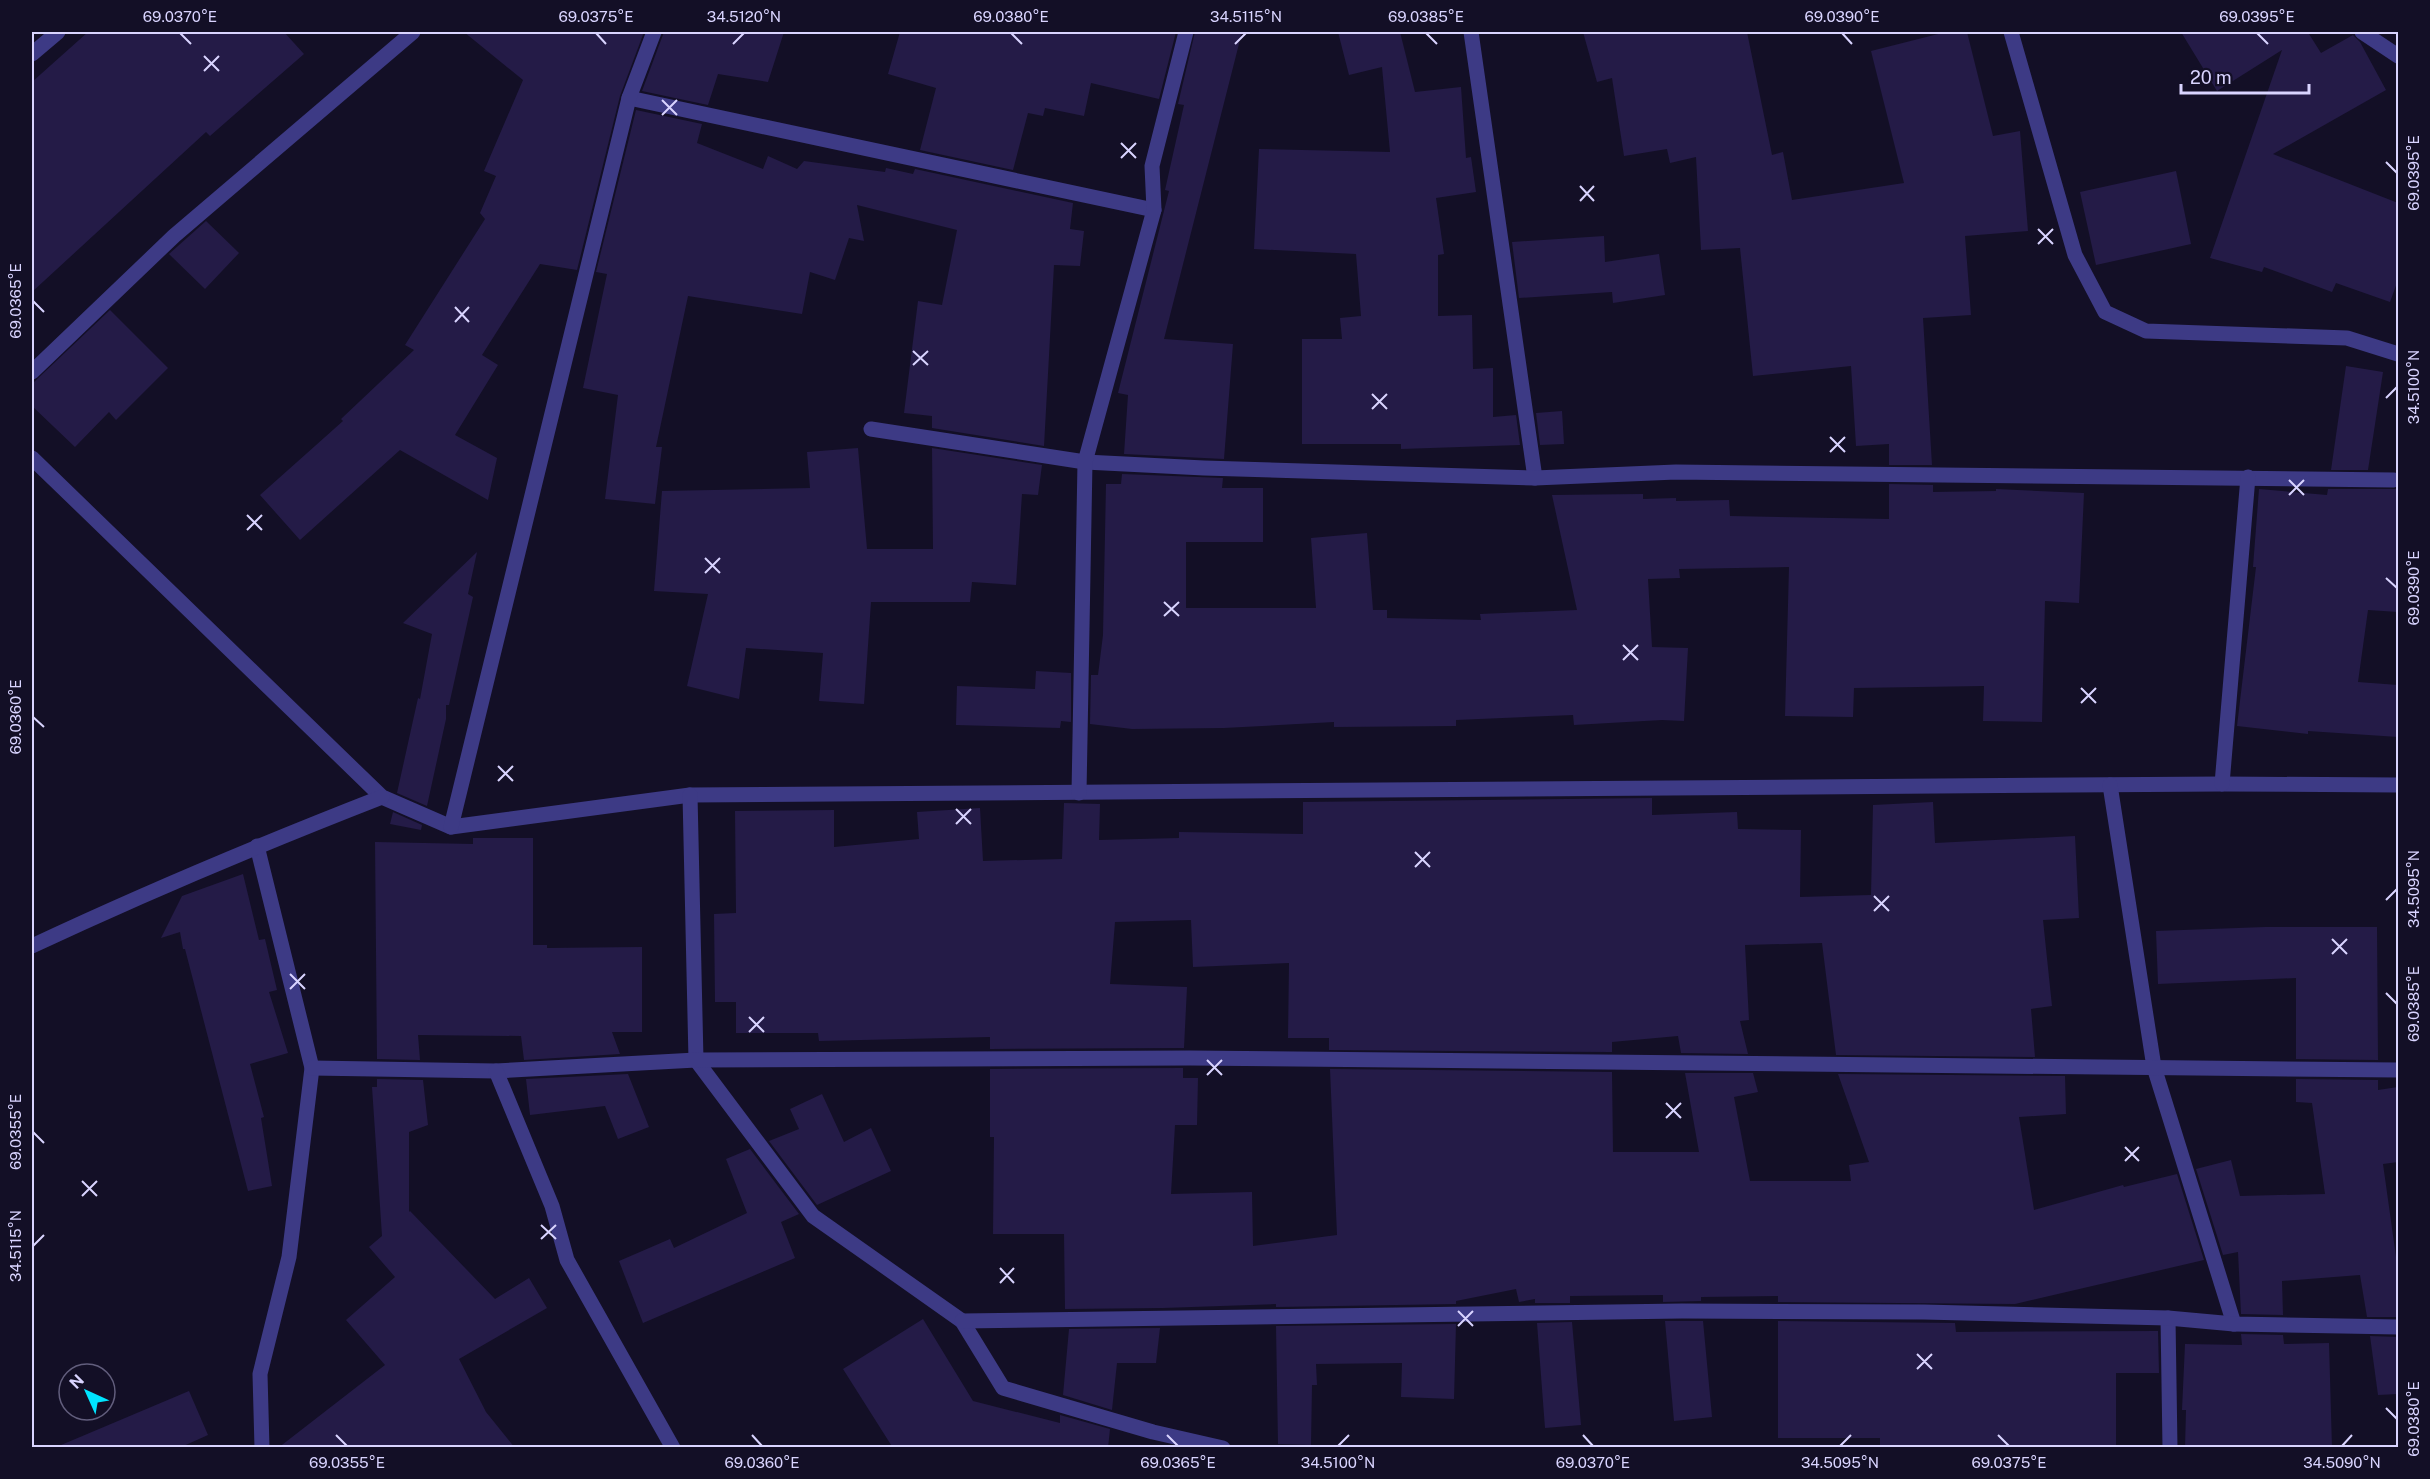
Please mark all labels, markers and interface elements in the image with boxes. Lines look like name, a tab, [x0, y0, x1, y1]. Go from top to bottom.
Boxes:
text: 69.0370°E	[143, 8, 217, 25]
text: 69.0375°E	[558, 8, 634, 25]
text: 34.5120°N	[707, 8, 781, 25]
text: 69.0380°E	[973, 8, 1049, 25]
text: 34.5115°N	[1210, 8, 1282, 25]
text: 69.0385°E	[1388, 8, 1464, 25]
text: 69.0390°E	[1804, 8, 1880, 25]
text: 69.0395°E	[2219, 8, 2295, 25]
scale bar	[2181, 57, 2308, 95]
text: 20 m	[2190, 67, 2232, 88]
text: 69.0395°E	[2405, 135, 2422, 211]
text: 69.0365°E	[7, 263, 24, 339]
text: 34.5100°N	[2405, 350, 2422, 424]
text: 69.0390°E	[2405, 550, 2422, 626]
text: 69.0360°E	[7, 679, 24, 755]
text: 34.5095°N	[2405, 850, 2422, 928]
text: 69.0385°E	[2405, 966, 2422, 1042]
text: 69.0355°E	[7, 1094, 24, 1170]
text: 34.5115°N	[7, 1210, 24, 1282]
north arrow	[57, 1362, 117, 1422]
text: N	[66, 1371, 88, 1393]
text: 69.0380°E	[2405, 1381, 2422, 1457]
text: 69.0355°E	[309, 1454, 385, 1471]
text: 69.0360°E	[724, 1454, 800, 1471]
text: 69.0365°E	[1140, 1454, 1216, 1471]
text: 34.5100°N	[1301, 1454, 1375, 1471]
text: 69.0370°E	[1556, 1454, 1630, 1471]
text: 34.5095°N	[1801, 1454, 1879, 1471]
text: 69.0375°E	[1971, 1454, 2047, 1471]
text: 34.5090°N	[2303, 1454, 2381, 1471]

